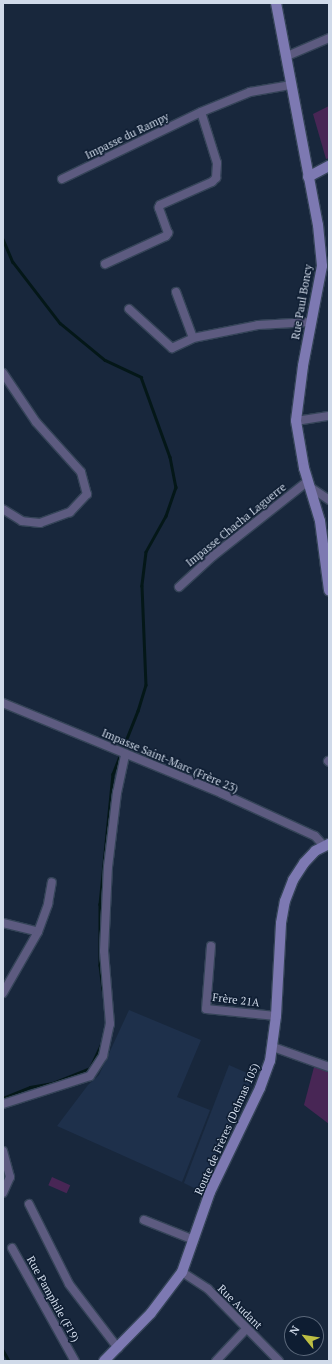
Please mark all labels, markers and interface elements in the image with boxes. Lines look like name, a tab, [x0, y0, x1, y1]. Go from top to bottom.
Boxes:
street label: Impasse du Rampy	[83, 110, 171, 162]
street label: Rue Paul Boncy	[289, 263, 315, 341]
street label: Impasse Chacha Laguerre	[183, 481, 289, 569]
street label: Impasse Saint-Marc (Frère 23)	[100, 726, 240, 796]
street label: Frère 21A	[212, 991, 260, 1009]
street label: Route de Frères (Delmas 105)	[192, 1061, 262, 1197]
street label: Rue Pamphile (F19)	[24, 1254, 82, 1344]
street label: Rue Audant	[215, 1282, 265, 1332]
north arrow	[284, 1316, 324, 1356]
text: N	[286, 1323, 303, 1338]

